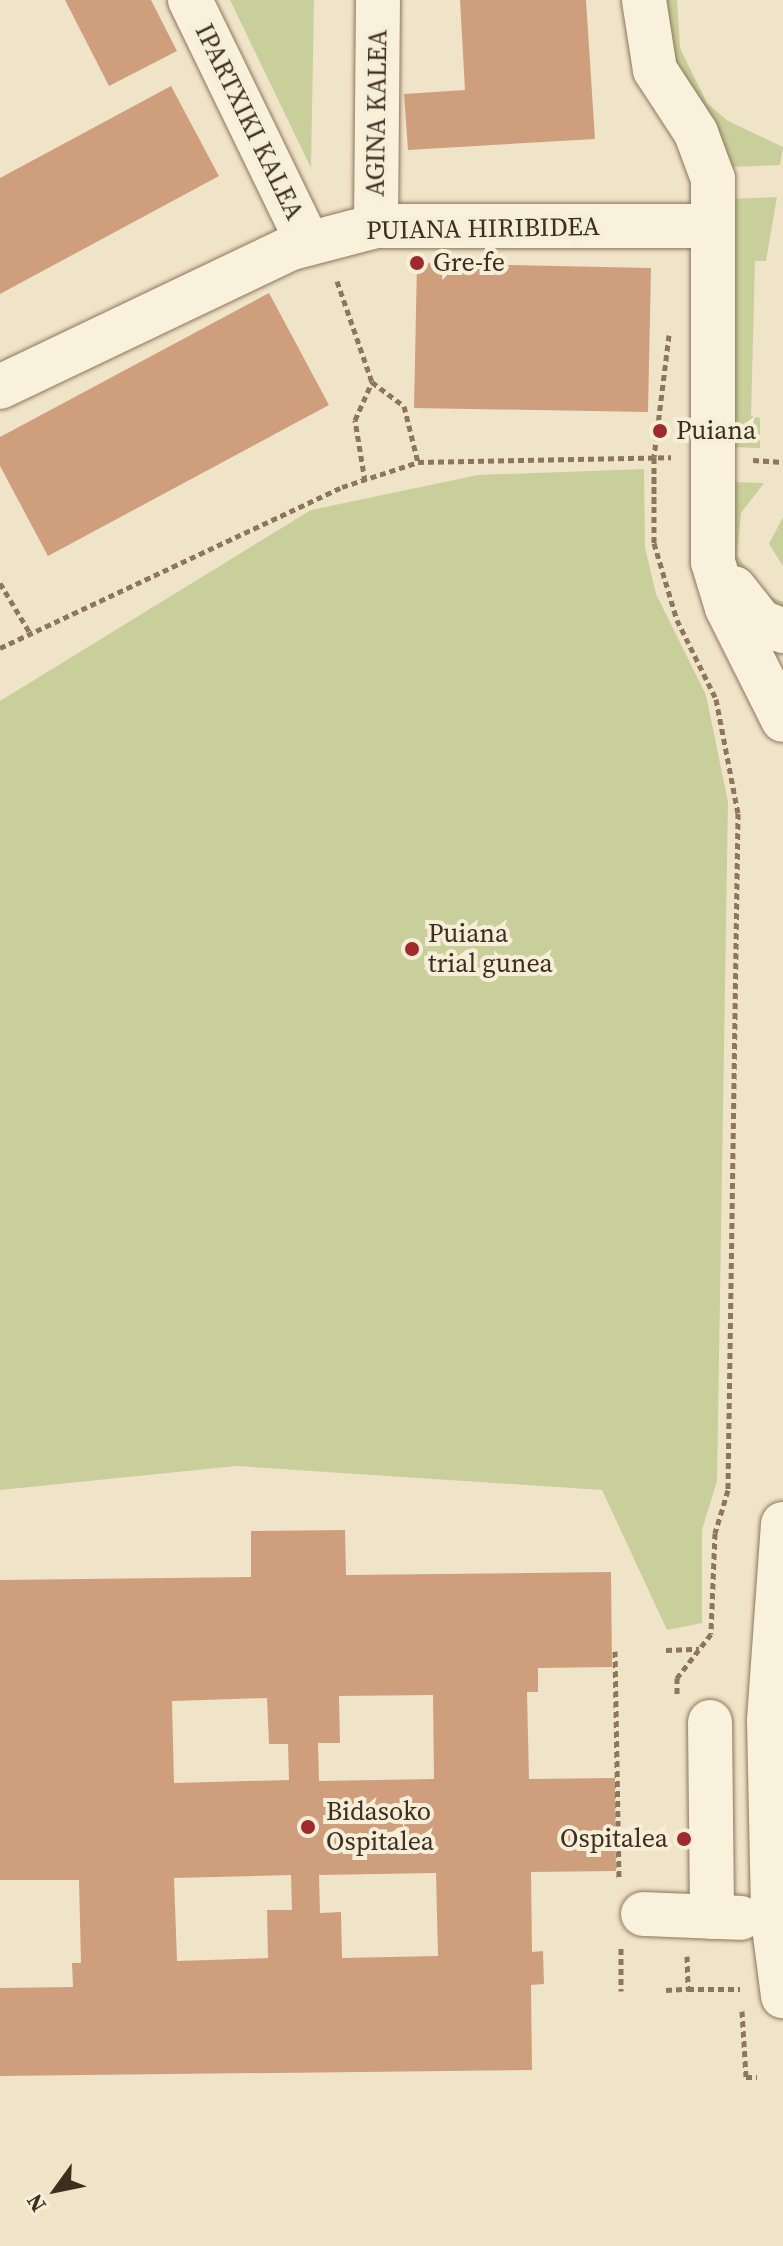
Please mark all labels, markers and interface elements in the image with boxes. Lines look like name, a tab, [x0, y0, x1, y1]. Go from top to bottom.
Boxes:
street label: IPARTXIKI KALEA	[188, 19, 310, 225]
street label: AGINA KALEA	[360, 29, 394, 197]
street label: PUIANA HIRIBIDEA	[366, 211, 600, 247]
place label: Gre-fe	[433, 247, 505, 279]
marker: Gre-fe	[408, 254, 426, 272]
place label: Puiana	[676, 415, 756, 447]
marker: Puiana	[651, 422, 669, 440]
place label: Puiana trial gunea	[428, 918, 553, 980]
marker: Puiana trial gunea	[403, 940, 421, 958]
place label: Bidasoko Ospitalea	[326, 1796, 434, 1858]
marker: Bidasoko Ospitalea	[297, 1816, 319, 1838]
place label: Ospitalea	[560, 1823, 668, 1855]
marker: Ospitalea	[675, 1830, 693, 1848]
north arrow	[16, 2150, 96, 2230]
text: N	[19, 2188, 53, 2218]

